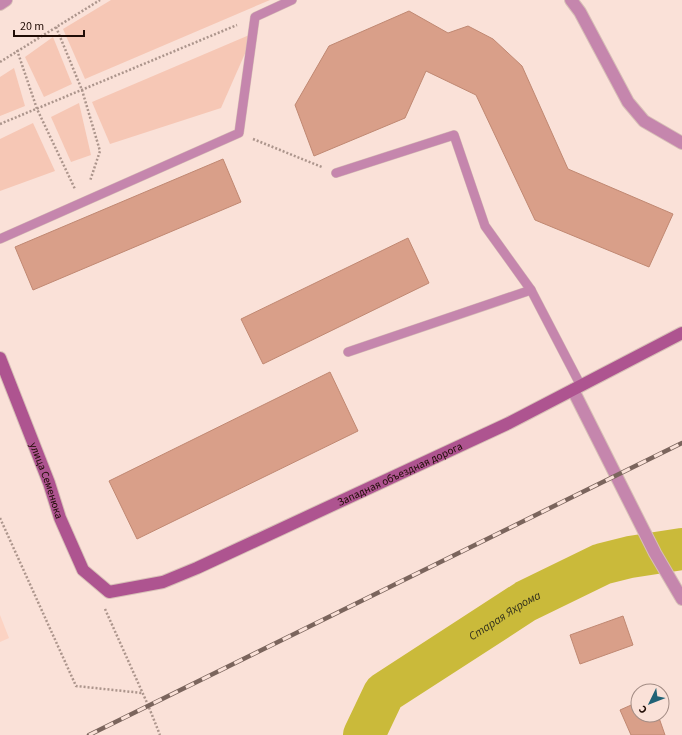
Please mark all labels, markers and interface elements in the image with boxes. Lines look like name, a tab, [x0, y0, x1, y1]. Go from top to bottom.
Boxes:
scale bar	[14, 12, 84, 38]
text: 20 m	[20, 18, 44, 35]
street label: Западная объездная дорога	[335, 438, 465, 509]
street label: улица Семенюка	[26, 440, 67, 521]
water label: Старая Яхрома	[465, 586, 544, 645]
north arrow	[630, 683, 670, 723]
text: С	[635, 702, 651, 717]

